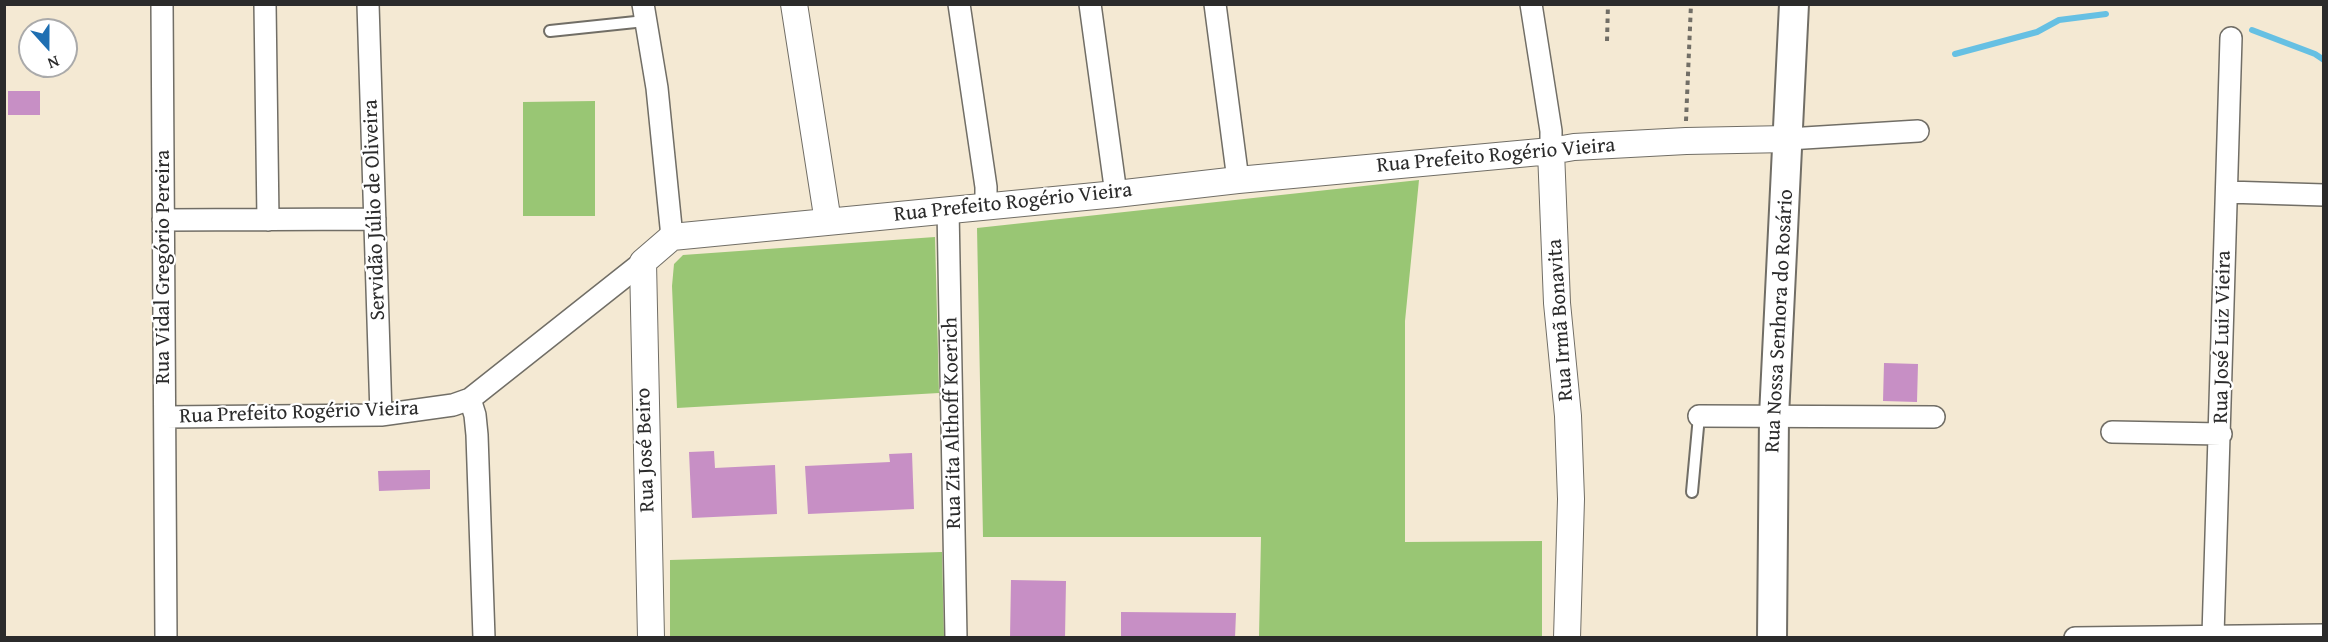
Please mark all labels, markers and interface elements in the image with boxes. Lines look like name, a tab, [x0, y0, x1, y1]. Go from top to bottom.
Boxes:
north arrow	[18, 18, 78, 78]
text: N	[44, 50, 63, 76]
street label: Servidão Júlio de Oliveira	[359, 99, 391, 321]
street label: Rua Prefeito Rogério Vieira	[1376, 133, 1616, 179]
street label: Rua Vidal Gregório Pereira	[151, 150, 177, 384]
street label: Rua Prefeito Rogério Vieira	[893, 178, 1133, 228]
street label: Rua Nossa Senhora do Rosário	[1761, 189, 1799, 453]
street label: Rua Irmã Bonavita	[1543, 238, 1579, 402]
street label: Rua José Luiz Vieira	[2209, 250, 2237, 424]
street label: Rua Zita Althoff Koerich	[939, 317, 967, 529]
street label: Rua José Beiro	[631, 387, 661, 513]
street label: Rua Prefeito Rogério Vieira	[179, 396, 419, 430]

